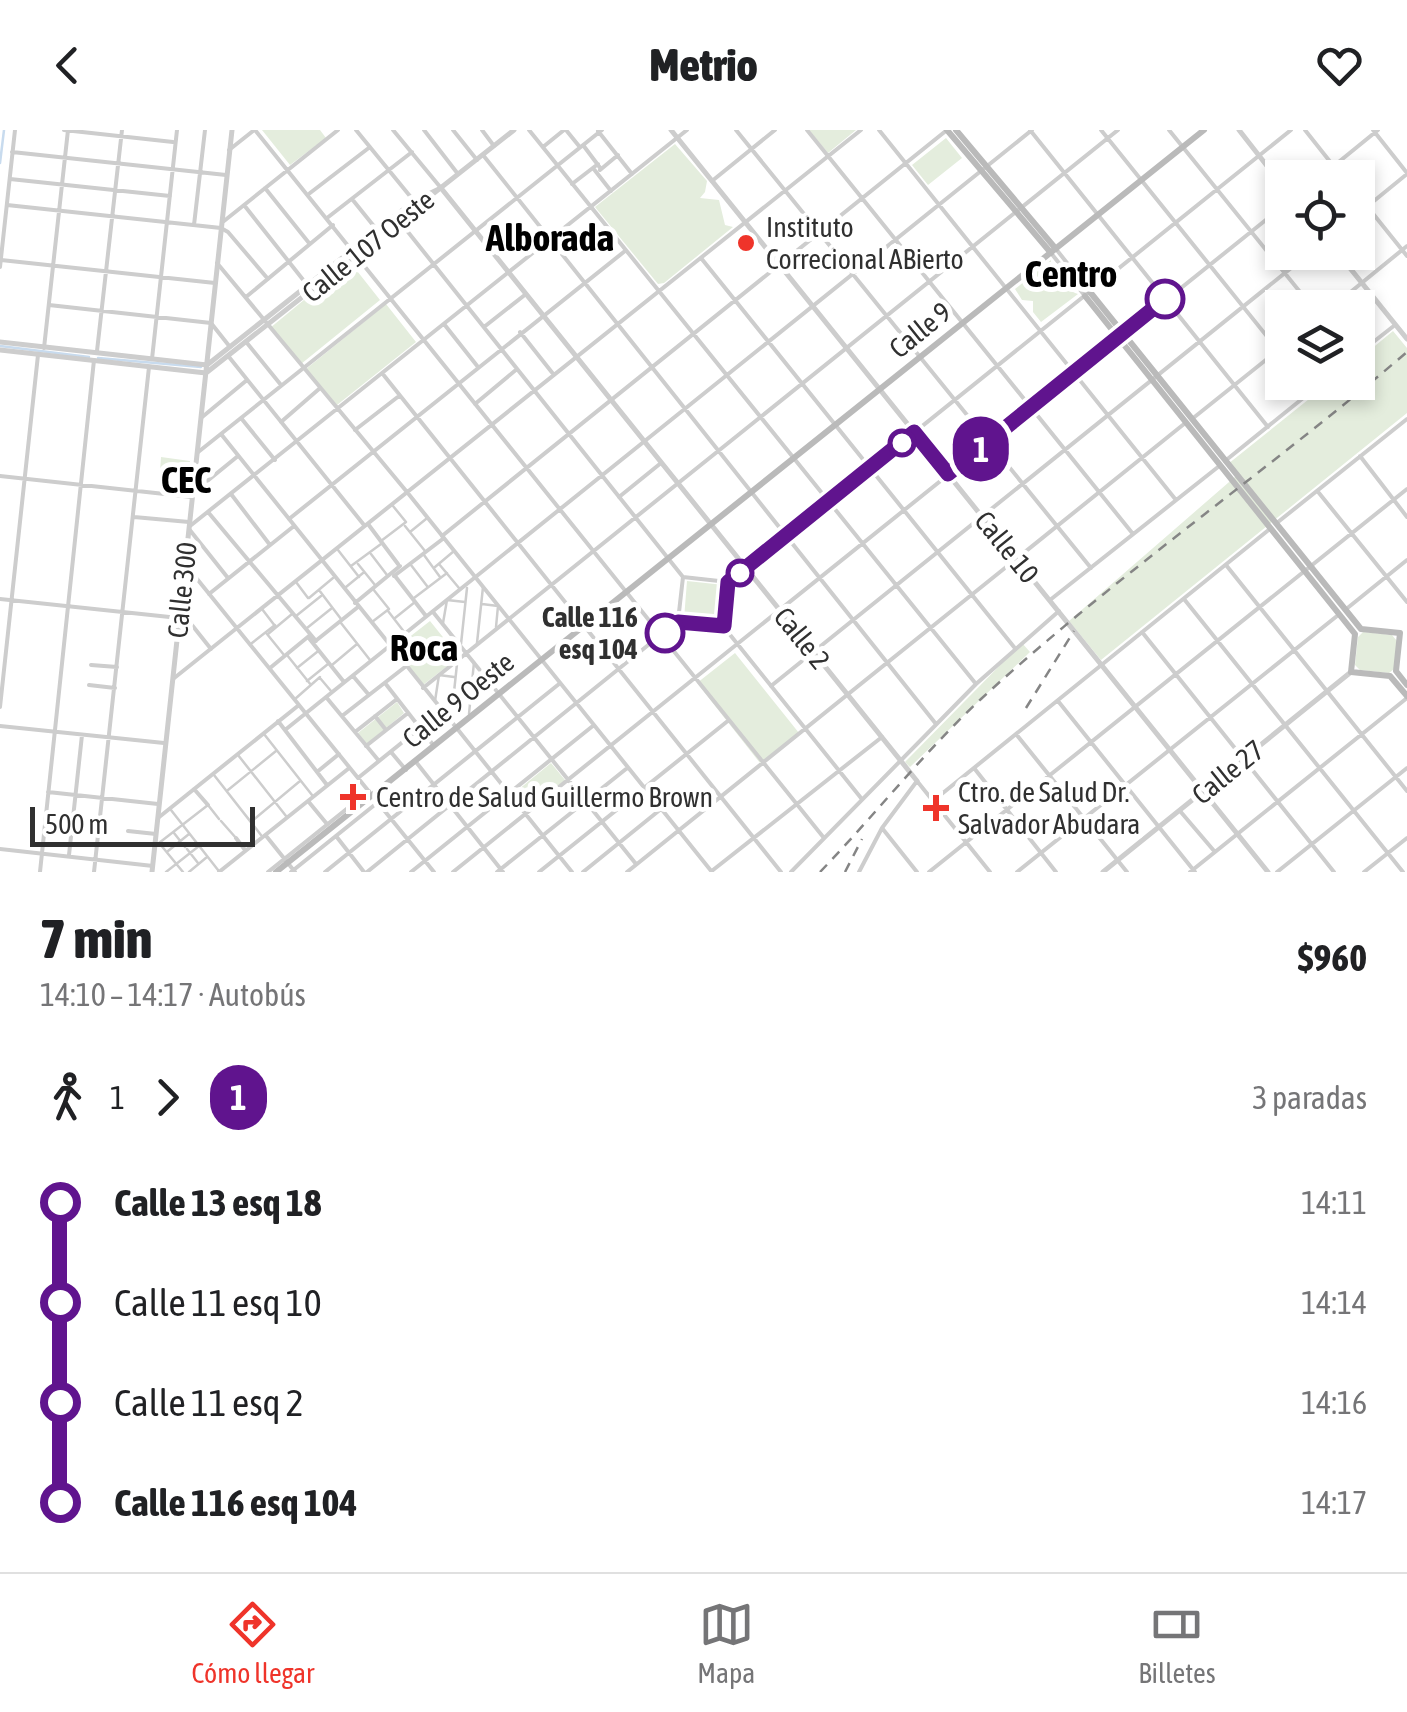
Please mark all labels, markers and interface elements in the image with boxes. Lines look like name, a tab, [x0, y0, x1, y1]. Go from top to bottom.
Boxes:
icon: back	[40, 38, 95, 93]
icon: heart	[1312, 38, 1367, 93]
text: Metrio	[649, 39, 758, 91]
map controls	[1265, 160, 1375, 400]
button: locate	[1265, 160, 1375, 270]
street label: Calle 107 Oeste	[296, 183, 440, 309]
place label: Instituto Correcional ABierto	[766, 211, 964, 275]
district label: Alborada	[485, 216, 614, 259]
marker: Instituto Correcional ABierto	[735, 232, 757, 254]
district label: Centro	[1025, 252, 1117, 295]
unlabelled marker	[1146, 280, 1184, 318]
button: layers	[1265, 290, 1375, 400]
street label: Calle 9	[883, 296, 957, 364]
line badge: 1	[948, 416, 1014, 482]
text: 1	[973, 429, 989, 469]
unlabelled marker	[889, 430, 915, 456]
district label: CEC	[161, 458, 211, 501]
street label: Calle 10	[968, 505, 1046, 589]
street label: Calle 300	[161, 540, 203, 640]
unlabelled marker	[727, 560, 753, 586]
place label: Calle 116 esq 104	[542, 601, 638, 665]
street label: Calle 2	[768, 601, 836, 675]
marker: Calle 116 esq 104	[646, 614, 684, 652]
district label: Roca	[390, 626, 458, 669]
street label: Calle 9 Oeste	[396, 646, 520, 754]
street label: Calle 27	[1186, 733, 1270, 811]
place label: Ctro. de Salud Dr. Salvador Abudara	[958, 776, 1140, 840]
place label: Centro de Salud Guillermo Brown	[376, 781, 713, 813]
marker: Centro de Salud Guillermo Brown	[340, 784, 366, 810]
marker: Ctro. de Salud Dr. Salvador Abudara	[923, 795, 949, 821]
scale bar	[30, 802, 255, 846]
text: 500 m	[45, 808, 108, 840]
text: 7 min	[40, 907, 152, 970]
text: $960	[1297, 936, 1367, 979]
text: 14:10 – 14:17 · Autobús	[40, 976, 306, 1013]
icon: walk	[40, 1070, 95, 1125]
icon: forward	[140, 1070, 195, 1125]
text: 1	[230, 1077, 247, 1117]
text: 1	[110, 1079, 125, 1116]
text: 3 paradas	[1253, 1079, 1367, 1116]
text: Calle 13 esq 18	[114, 1181, 322, 1224]
text: 14:11	[1301, 1184, 1367, 1221]
text: Calle 11 esq 10	[114, 1281, 322, 1324]
text: 14:14	[1301, 1284, 1367, 1321]
text: Calle 11 esq 2	[114, 1381, 304, 1424]
text: 14:16	[1301, 1384, 1367, 1421]
text: Calle 116 esq 104	[114, 1481, 357, 1524]
text: 14:17	[1301, 1484, 1367, 1521]
tab: Cómo llegar	[191, 1597, 314, 1689]
tab: Mapa	[697, 1597, 755, 1689]
tab: Billetes	[1138, 1597, 1216, 1689]

